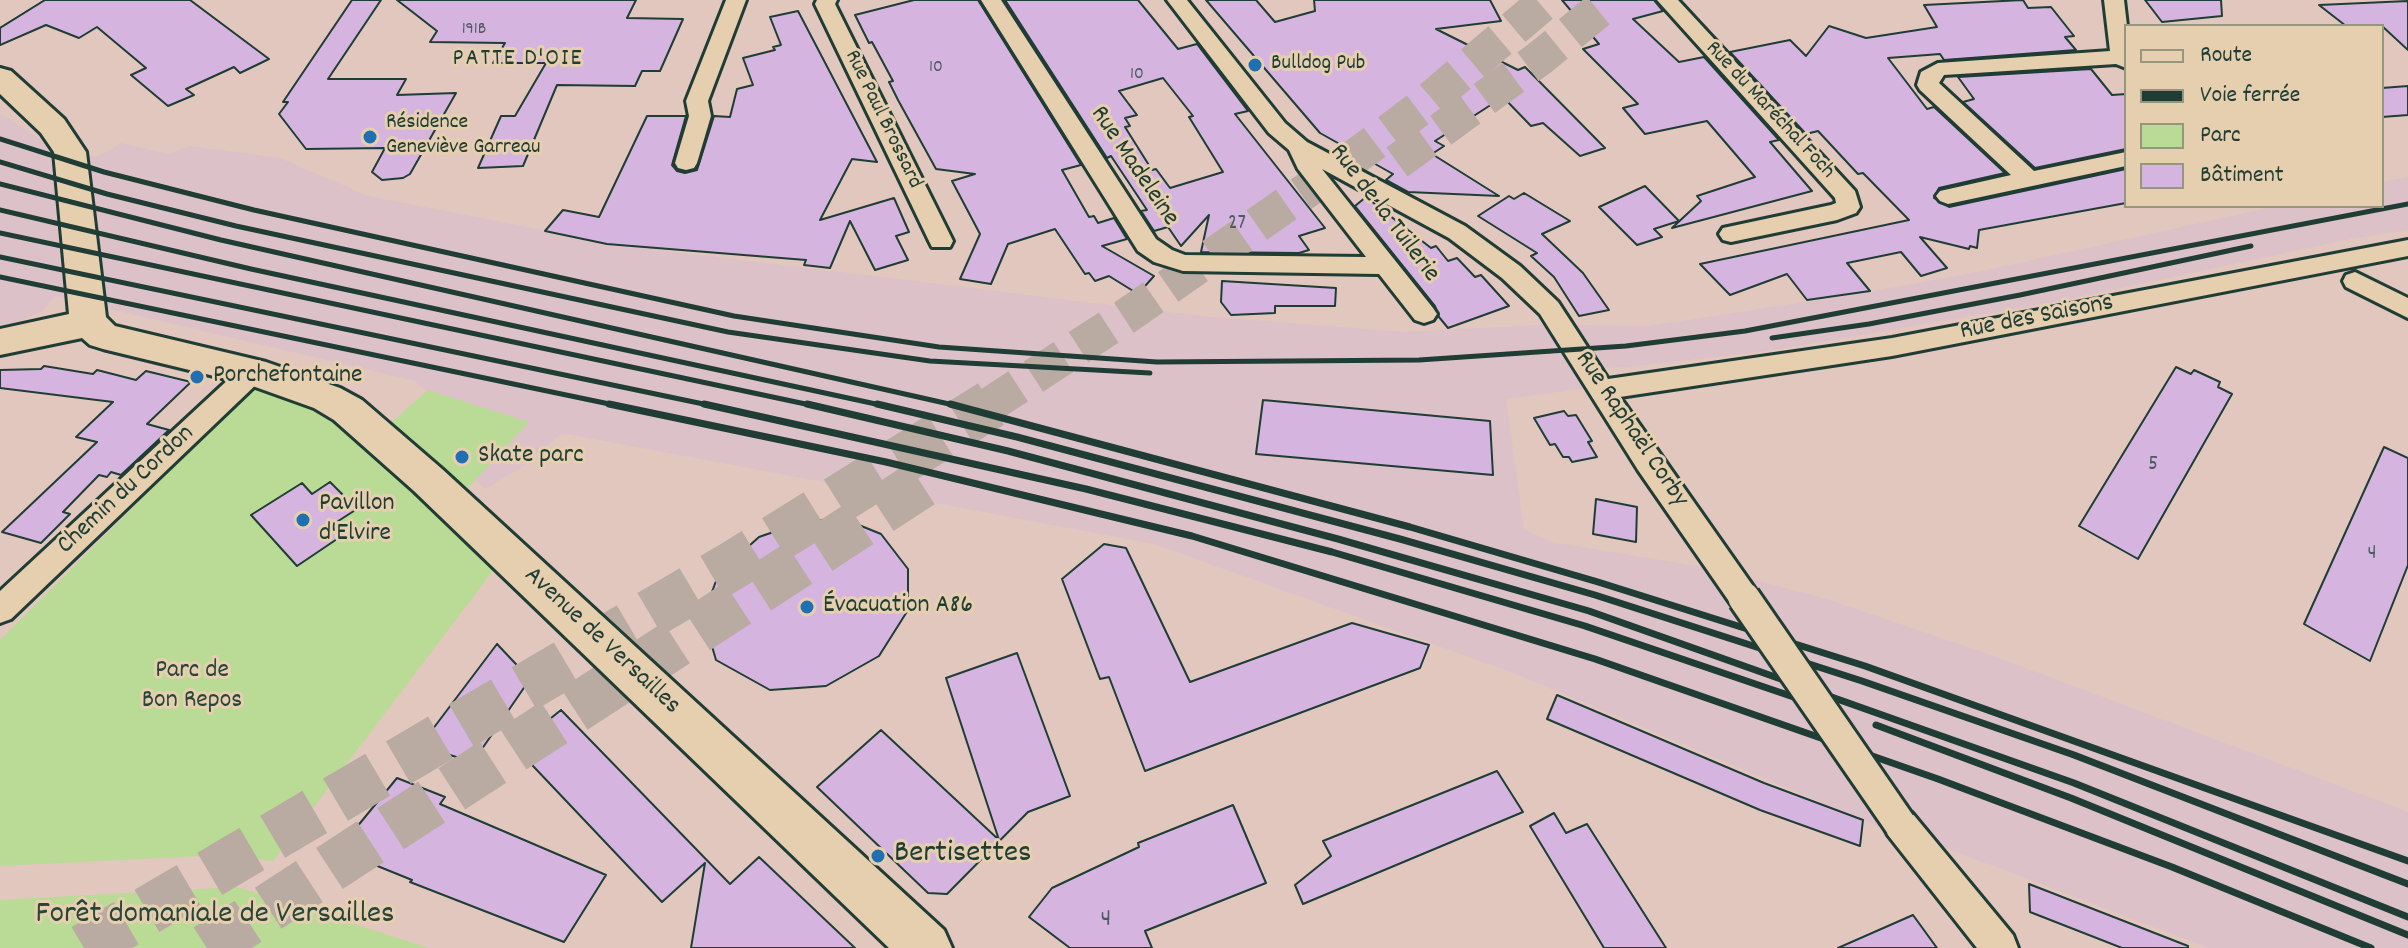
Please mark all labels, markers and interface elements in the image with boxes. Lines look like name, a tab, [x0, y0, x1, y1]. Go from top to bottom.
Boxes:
house number: 191B	[462, 20, 486, 42]
legend	[2124, 24, 2384, 208]
street label: Rue du Maréchal Foch	[1698, 37, 1840, 185]
text: Route	[2200, 39, 2252, 73]
street label: Rue Paul Brossard	[837, 46, 927, 194]
district label: PATTE D'OIE	[453, 47, 583, 75]
place label: Bulldog Pub	[1271, 52, 1365, 78]
marker: Bulldog Pub	[1246, 56, 1264, 74]
house number: 10	[929, 58, 943, 80]
house number: 10	[1130, 65, 1144, 87]
text: Voie ferrée	[2200, 79, 2300, 113]
street label: Rue Madeleine	[1081, 101, 1185, 233]
place label: Résidence Geneviève Garreau	[386, 111, 540, 162]
text: Parc	[2200, 119, 2241, 153]
marker: Résidence Geneviève Garreau	[361, 128, 379, 146]
street label: Rue de la Tuilerie	[1321, 139, 1445, 289]
text: Bâtiment	[2200, 159, 2284, 193]
house number: 27	[1228, 212, 1246, 238]
street label: Rue des Saisons	[1958, 289, 2116, 349]
street label: Rue Raphaël Corby	[1566, 346, 1694, 514]
place label: Porchefontaine	[213, 361, 363, 393]
marker: Porchefontaine	[188, 368, 206, 386]
street label: Chemin du Cordon	[52, 420, 202, 562]
place label: Skate parc	[478, 441, 584, 473]
marker: Skate parc	[453, 448, 471, 466]
house number: 5	[2148, 453, 2158, 479]
place label: Pavillon d'Elvire	[319, 489, 395, 550]
marker: Pavillon d'Elvire	[294, 511, 312, 529]
house number: 4	[2367, 542, 2377, 568]
street label: Avenue de Versailles	[516, 561, 686, 723]
place label: Évacuation A86	[823, 591, 973, 623]
marker: Évacuation A86	[798, 598, 816, 616]
park label: Parc de Bon Repos	[142, 656, 242, 718]
place label: Bertisettes	[894, 837, 1032, 875]
marker: Bertisettes	[869, 847, 887, 865]
park label: Forêt domaniale de Versailles	[35, 898, 395, 936]
house number: 4	[1101, 905, 1111, 937]

